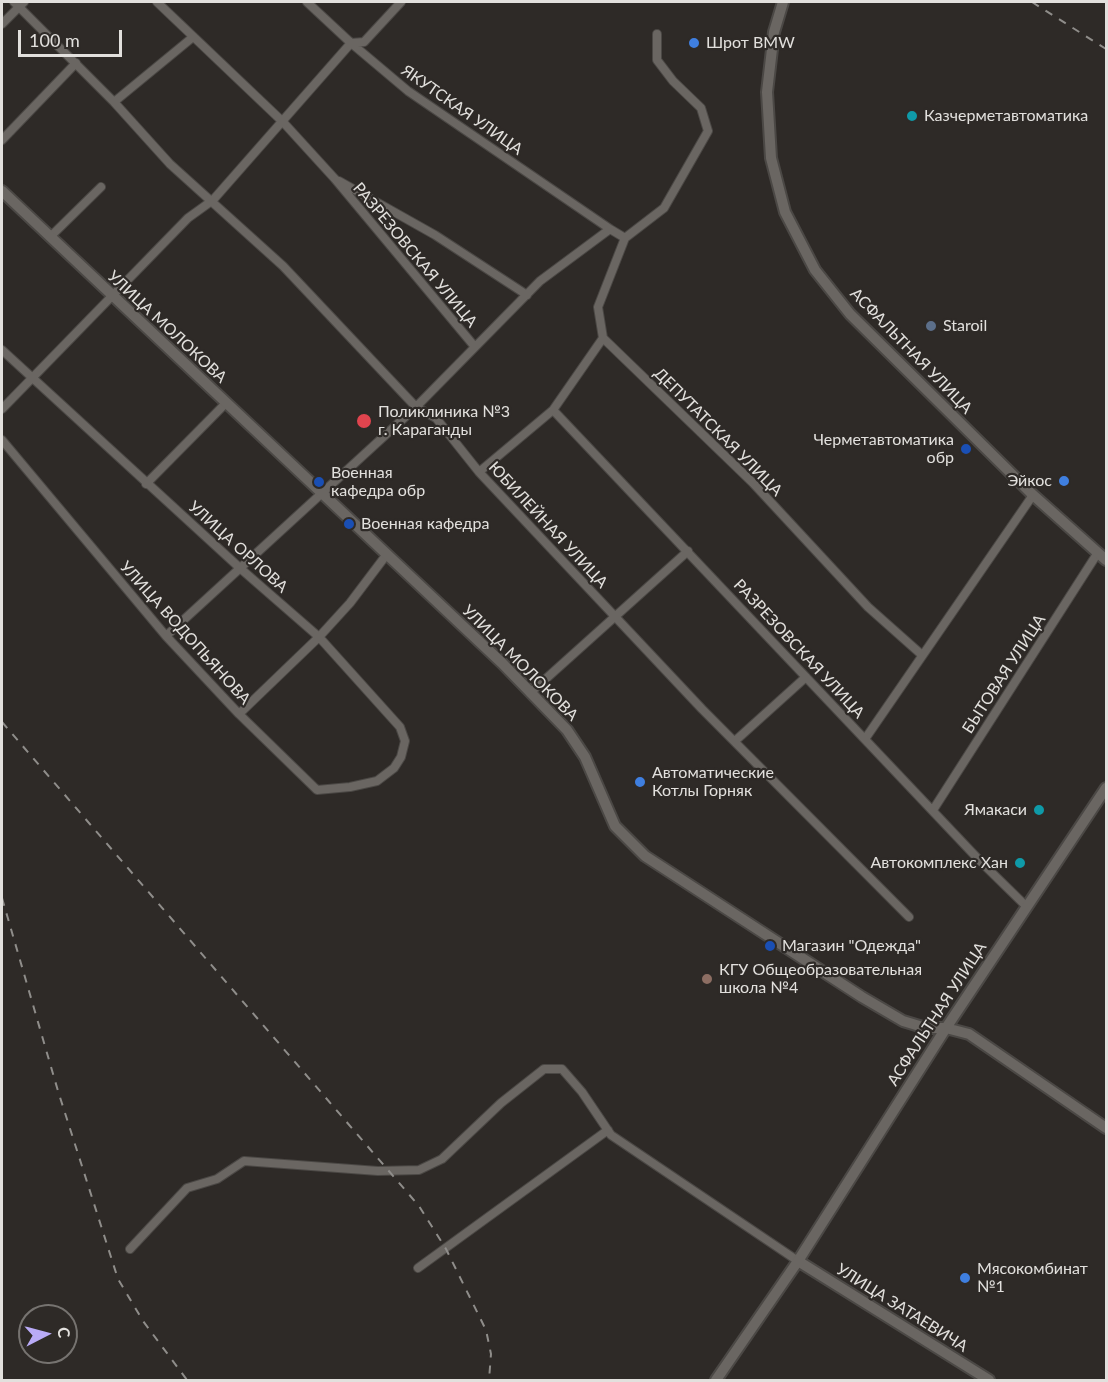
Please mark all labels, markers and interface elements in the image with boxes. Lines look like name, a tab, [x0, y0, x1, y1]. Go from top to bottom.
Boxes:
scale bar	[21, 18, 124, 56]
text: 100 m	[29, 29, 80, 51]
place label: Шрот BMW	[706, 33, 795, 53]
marker: Шрот BMW	[687, 36, 701, 50]
street label: ЯКУТСКАЯ УЛИЦА	[398, 61, 526, 159]
place label: Казчерметавтоматика	[924, 106, 1088, 126]
marker: Казчерметавтоматика	[905, 109, 919, 123]
street label: РАЗРЕЗОВСКАЯ УЛИЦА	[349, 179, 481, 331]
street label: УЛИЦА МОЛОКОВА	[103, 267, 231, 387]
street label: АСФАЛЬТНАЯ УЛИЦА	[846, 284, 976, 418]
place label: Staroil	[943, 316, 987, 336]
marker: Staroil	[924, 319, 938, 333]
street label: ДЕПУТАТСКАЯ УЛИЦА	[650, 364, 786, 500]
place label: Поликлиника №3 г. Караганды	[378, 402, 510, 440]
marker: Поликлиника №3 г. Караганды	[355, 412, 373, 430]
place label: Черметавтоматика обр	[813, 430, 954, 468]
marker: Черметавтоматика обр	[959, 442, 973, 456]
street label: ЮБИЛЕЙНАЯ УЛИЦА	[484, 458, 612, 592]
place label: Военная кафедра обр	[331, 463, 425, 501]
place label: Эйкос	[1007, 471, 1052, 491]
marker: Эйкос	[1057, 474, 1071, 488]
marker: Военная кафедра обр	[312, 475, 326, 489]
street label: УЛИЦА ОРЛОВА	[184, 497, 292, 597]
place label: Военная кафедра	[361, 514, 489, 534]
marker: Военная кафедра	[342, 517, 356, 531]
street label: УЛИЦА ВОДОПЬЯНОВА	[116, 557, 254, 709]
street label: РАЗРЕЗОВСКАЯ УЛИЦА	[730, 575, 868, 723]
street label: УЛИЦА МОЛОКОВА	[458, 601, 582, 725]
street label: БЫТОВАЯ УЛИЦА	[958, 611, 1050, 737]
place label: Автоматические Котлы Горняк	[652, 763, 774, 801]
marker: Автоматические Котлы Горняк	[633, 775, 647, 789]
place label: Ямакаси	[964, 800, 1027, 820]
marker: Ямакаси	[1032, 803, 1046, 817]
place label: Автокомплекс Хан	[871, 853, 1008, 873]
marker: Автокомплекс Хан	[1013, 856, 1027, 870]
place label: Магазин "Одежда"	[782, 936, 921, 956]
marker: Магазин "Одежда"	[763, 939, 777, 953]
street label: АСФАЛЬТНАЯ УЛИЦА	[883, 939, 991, 1089]
place label: КГУ Общеобразовательная школа №4	[719, 960, 922, 998]
marker: КГУ Общеобразовательная школа №4	[700, 972, 714, 986]
place label: Мясокомбинат №1	[977, 1259, 1088, 1297]
street label: УЛИЦА ЗАТАЕВИЧА	[833, 1260, 971, 1356]
marker: Мясокомбинат №1	[958, 1271, 972, 1285]
north arrow	[18, 1304, 78, 1364]
text: С	[54, 1326, 74, 1339]

